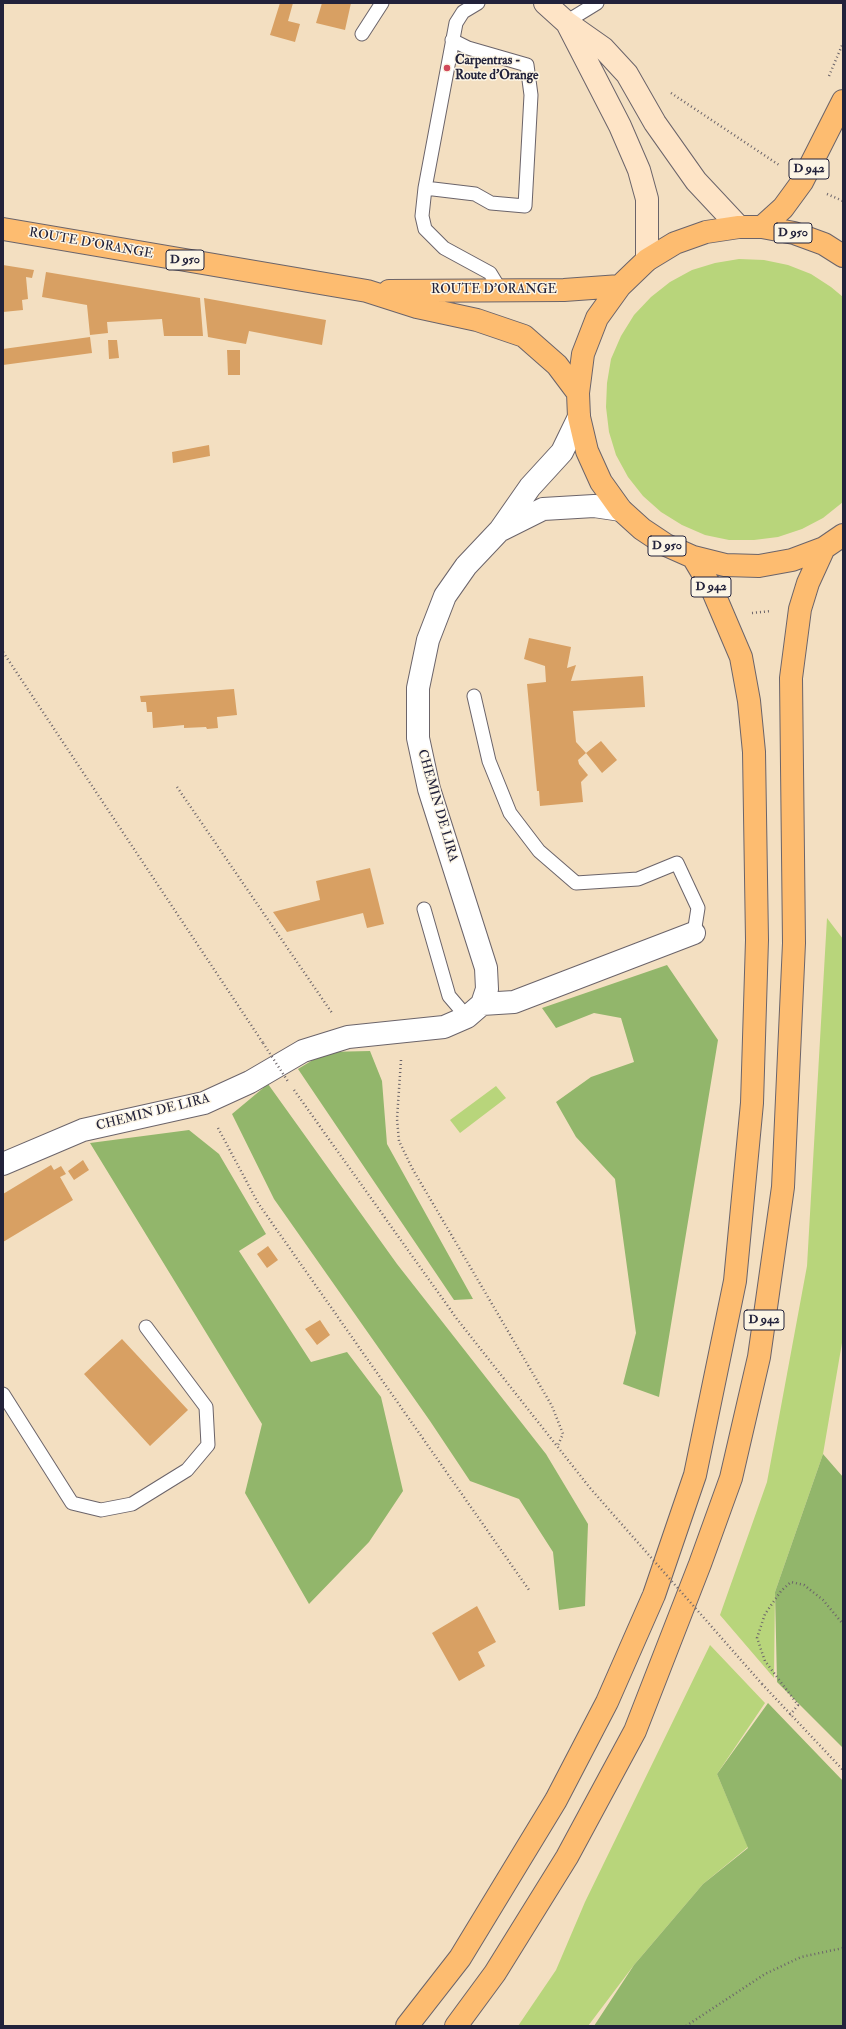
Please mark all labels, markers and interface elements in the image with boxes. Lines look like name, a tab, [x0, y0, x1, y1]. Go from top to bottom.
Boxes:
place label: Carpentras - Route d'Orange	[455, 53, 538, 84]
marker: Carpentras - Route d'Orange	[442, 63, 452, 73]
road number: D 942	[789, 159, 829, 179]
road number: D 950	[774, 223, 812, 243]
street label: ROUTE D'ORANGE	[28, 225, 154, 263]
road number: D 950	[166, 250, 204, 270]
street label: ROUTE D'ORANGE	[431, 282, 557, 298]
road number: D 950	[648, 536, 686, 556]
road number: D 942	[691, 577, 731, 597]
street label: CHEMIN DE LIRA	[413, 748, 461, 864]
street label: CHEMIN DE LIRA	[95, 1091, 211, 1135]
road number: D 942	[744, 1310, 784, 1330]

